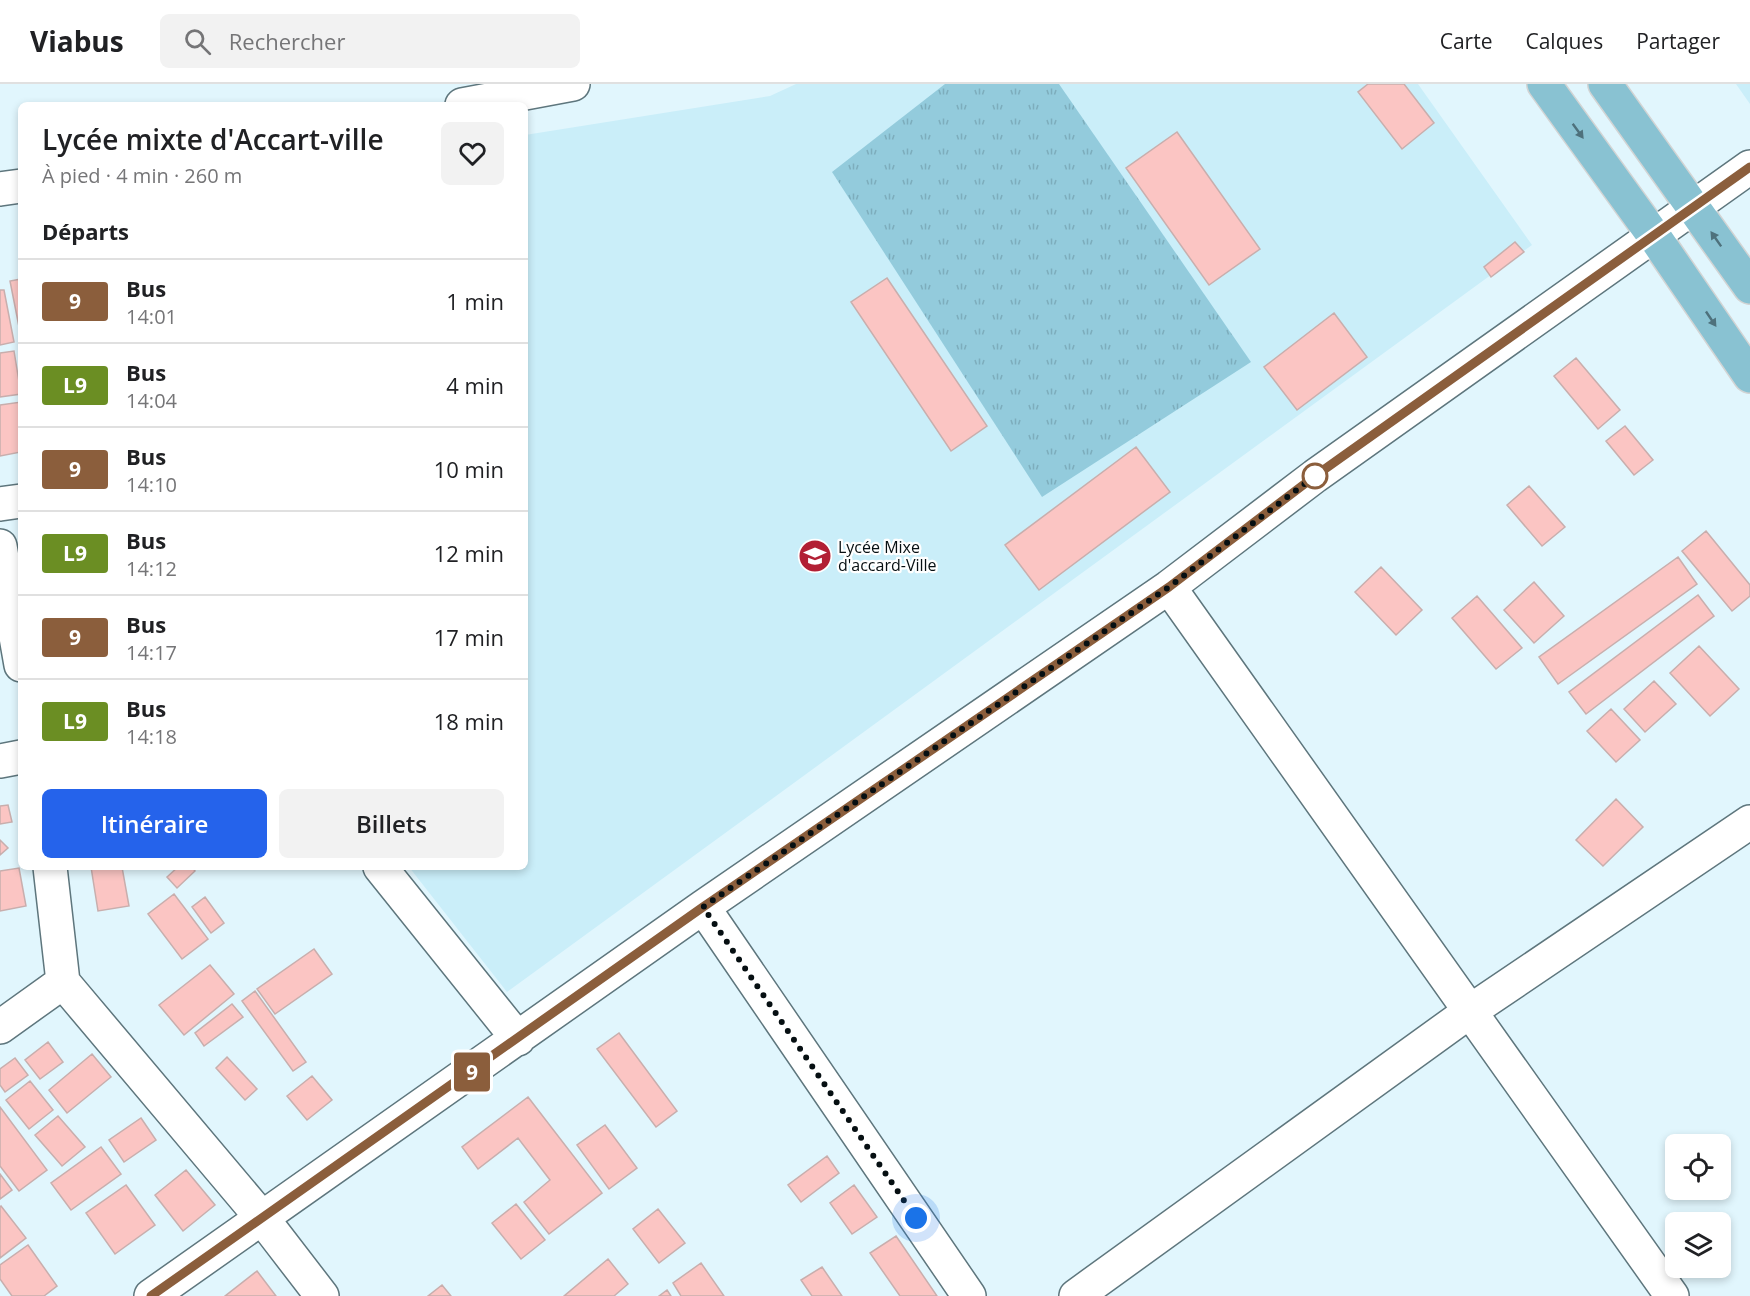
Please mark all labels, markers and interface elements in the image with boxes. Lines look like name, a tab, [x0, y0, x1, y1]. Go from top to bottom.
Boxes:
search box	[160, 14, 580, 68]
text: Viabus	[30, 22, 124, 60]
icon: search	[181, 25, 214, 58]
text: Rechercher	[229, 26, 345, 56]
text: Carte	[1440, 27, 1492, 55]
text: Calques	[1525, 27, 1603, 55]
text: Partager	[1636, 27, 1720, 55]
text: Lycée mixte d'Accart-ville	[42, 120, 384, 158]
button: heart	[441, 122, 504, 185]
one-way arrow	[1572, 124, 1584, 139]
text: À pied · 4 min · 260 m	[42, 162, 242, 189]
text: Départs	[42, 216, 129, 246]
one-way arrow	[1710, 231, 1722, 247]
text: Bus	[126, 273, 166, 303]
text: 1 min	[446, 286, 504, 316]
text: 9	[69, 287, 81, 315]
text: 14:01	[126, 303, 177, 330]
one-way arrow	[1705, 310, 1717, 326]
text: Bus	[126, 357, 166, 387]
text: 4 min	[446, 370, 504, 400]
text: L9	[63, 371, 87, 399]
text: 14:04	[126, 387, 177, 414]
text: Bus	[126, 441, 166, 471]
text: 10 min	[434, 454, 504, 484]
text: 9	[69, 455, 81, 483]
unlabelled marker	[1302, 463, 1328, 489]
text: 14:10	[126, 471, 177, 498]
text: Bus	[126, 525, 166, 555]
place label: Lycée Mixe d'accard-Ville	[838, 536, 937, 576]
text: 12 min	[434, 538, 504, 568]
school or university icon: Lycée Mixe d'accard-Ville	[797, 538, 833, 574]
text: L9	[63, 539, 87, 567]
text: 14:12	[126, 555, 177, 582]
text: Bus	[126, 609, 166, 639]
text: 17 min	[434, 622, 504, 652]
text: 9	[69, 623, 81, 651]
text: 14:17	[126, 639, 177, 666]
text: Bus	[126, 693, 166, 723]
text: 18 min	[434, 706, 504, 736]
text: L9	[63, 707, 87, 735]
text: 14:18	[126, 723, 177, 750]
button: Itinéraire	[42, 789, 267, 858]
button: Billets	[279, 789, 504, 858]
line badge: 9	[452, 1052, 492, 1092]
text: 9	[466, 1058, 478, 1086]
map controls	[1665, 1134, 1731, 1278]
button: locate	[1665, 1134, 1731, 1200]
your location	[901, 1203, 931, 1233]
button: layers	[1665, 1212, 1731, 1278]

